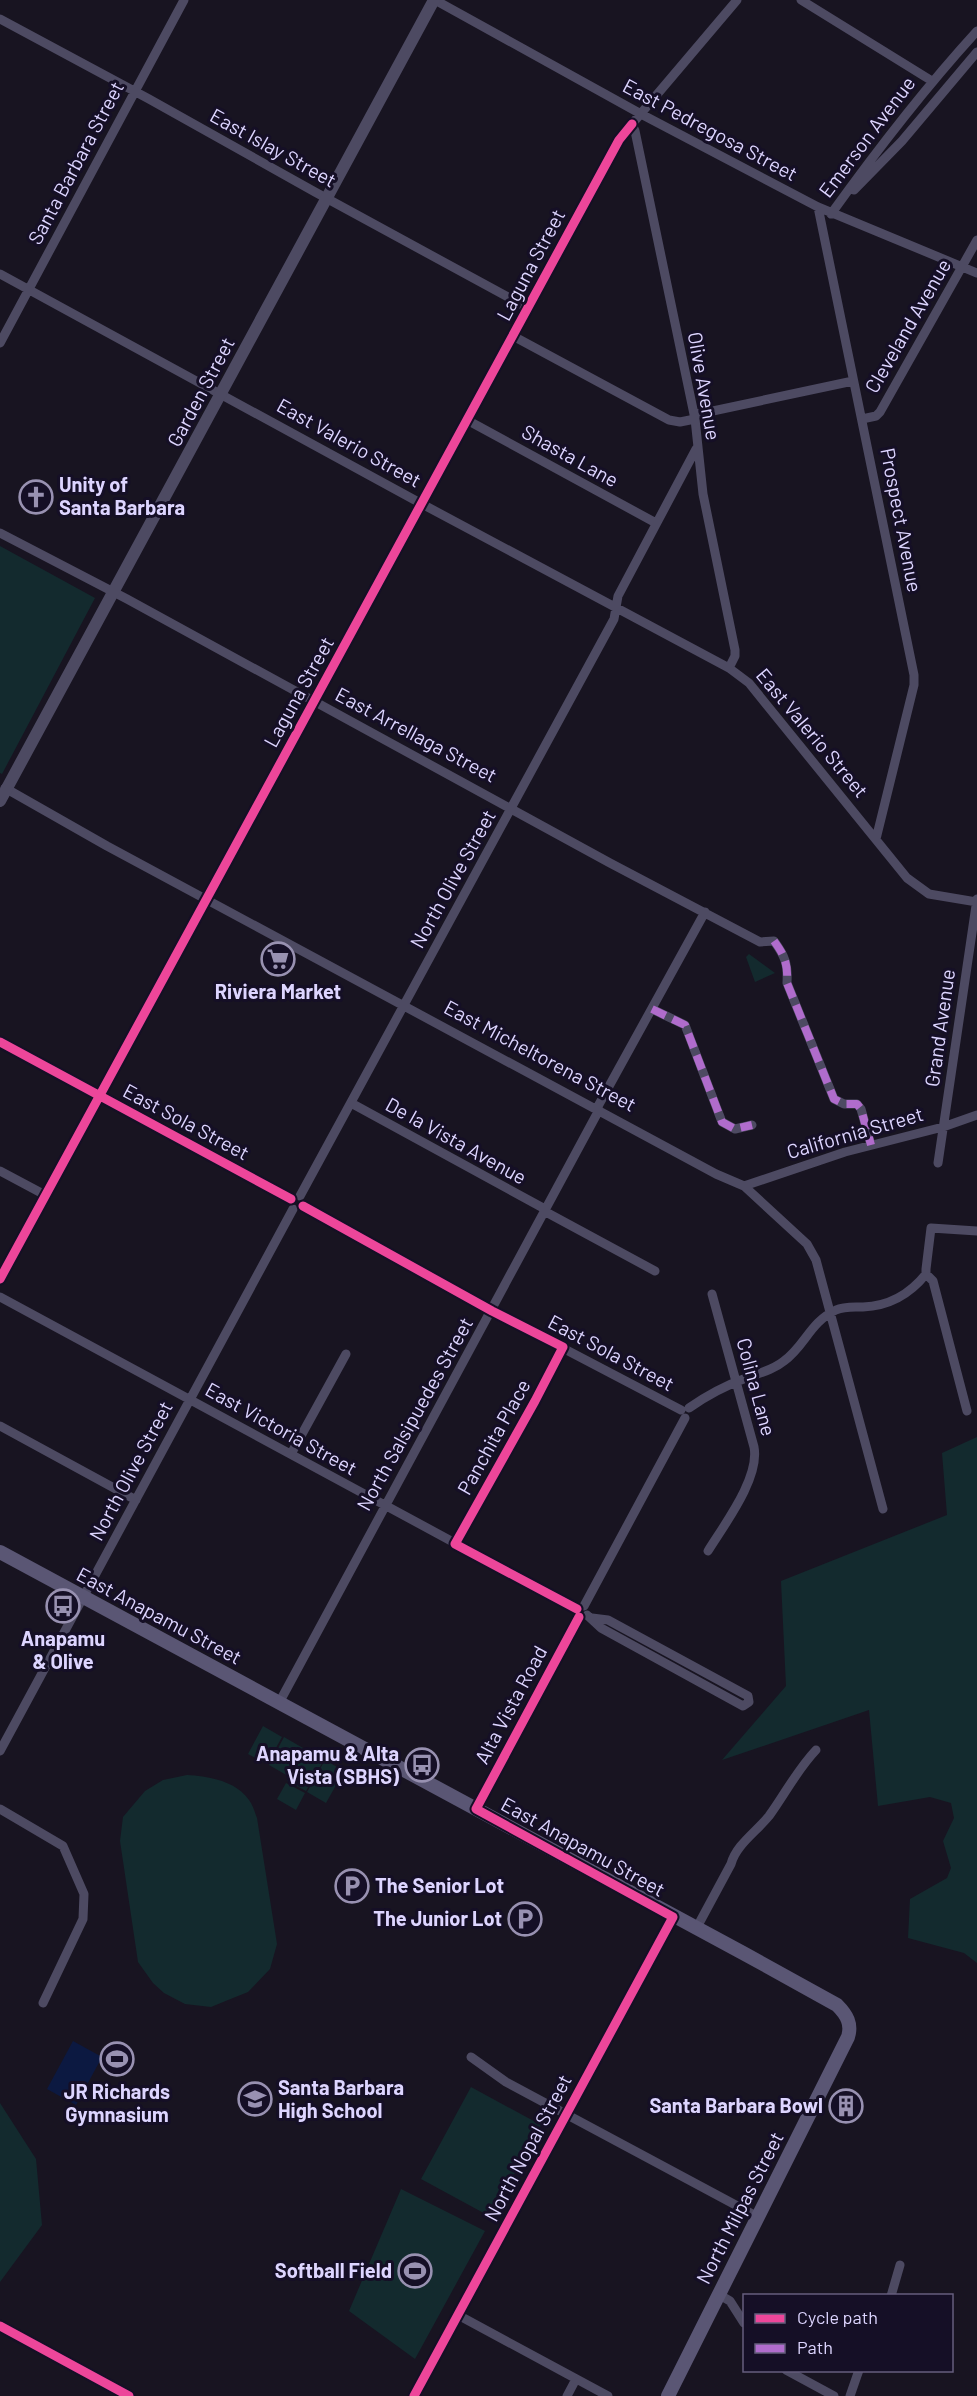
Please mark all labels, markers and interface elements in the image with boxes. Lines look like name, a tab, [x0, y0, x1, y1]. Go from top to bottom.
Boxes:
street label: Emerson Avenue	[813, 71, 919, 202]
street label: East Pedregosa Street	[619, 73, 802, 185]
street label: Santa Barbara Street	[22, 77, 128, 248]
street label: East Islay Street	[206, 103, 341, 192]
street label: Laguna Street	[491, 205, 569, 324]
street label: Cleveland Avenue	[859, 254, 955, 397]
street label: Olive Avenue	[684, 330, 726, 442]
street label: Garden Street	[161, 333, 239, 450]
street label: East Valerio Street	[273, 393, 426, 492]
street label: Shasta Lane	[518, 419, 623, 491]
street label: Prospect Avenue	[876, 446, 928, 594]
place label: Unity of Santa Barbara	[59, 472, 185, 519]
church icon: Unity of Santa Barbara	[18, 479, 54, 515]
street label: Laguna Street	[258, 632, 338, 751]
street label: East Valerio Street	[752, 663, 874, 802]
street label: East Arrellaga Street	[332, 681, 501, 787]
street label: North Olive Street	[404, 805, 500, 952]
supermarket icon: Riviera Market	[260, 941, 296, 977]
street label: Grand Avenue	[919, 967, 959, 1088]
place label: Riviera Market	[215, 979, 341, 1003]
street label: East Micheltorena Street	[440, 994, 641, 1116]
street label: East Sola Street	[119, 1078, 254, 1164]
street label: De la Vista Avenue	[382, 1091, 531, 1189]
street label: California Street	[784, 1101, 926, 1163]
street label: East Sola Street	[544, 1309, 679, 1395]
street label: North Salsipuedes Street	[351, 1313, 477, 1514]
street label: Colina Lane	[732, 1335, 782, 1438]
street label: Panchita Place	[452, 1375, 535, 1498]
street label: East Victoria Street	[202, 1377, 361, 1480]
street label: North Olive Street	[83, 1397, 177, 1544]
street label: East Anapamu Street	[73, 1561, 246, 1669]
bus stop icon: Anapamu & Olive	[45, 1588, 81, 1624]
place label: Anapamu & Olive	[21, 1626, 105, 1673]
street label: Alta Vista Road	[469, 1641, 551, 1768]
place label: Anapamu & Alta Vista (SBHS)	[256, 1741, 399, 1788]
bus stop icon: Anapamu & Alta Vista (SBHS)	[404, 1747, 440, 1783]
street label: East Anapamu Street	[497, 1791, 670, 1901]
parking icon: The Senior Lot	[334, 1868, 370, 1904]
place label: The Senior Lot	[375, 1873, 504, 1897]
parking icon: The Junior Lot	[507, 1901, 543, 1937]
place label: The Junior Lot	[373, 1906, 502, 1930]
sports icon: JR Richards Gymnasium	[99, 2041, 135, 2077]
street label: North Nopal Street	[478, 2070, 576, 2225]
place label: Santa Barbara High School	[278, 2075, 404, 2122]
place label: JR Richards Gymnasium	[64, 2079, 170, 2126]
school or university icon: Santa Barbara High School	[237, 2081, 273, 2117]
building icon: Santa Barbara Bowl	[828, 2088, 864, 2124]
place label: Santa Barbara Bowl	[649, 2093, 823, 2117]
street label: North Milpas Street	[690, 2127, 788, 2288]
sports icon: Softball Field	[397, 2253, 433, 2289]
place label: Softball Field	[275, 2258, 392, 2282]
legend	[743, 2294, 953, 2372]
text: Cycle path	[797, 2306, 878, 2328]
text: Path	[797, 2336, 833, 2358]

